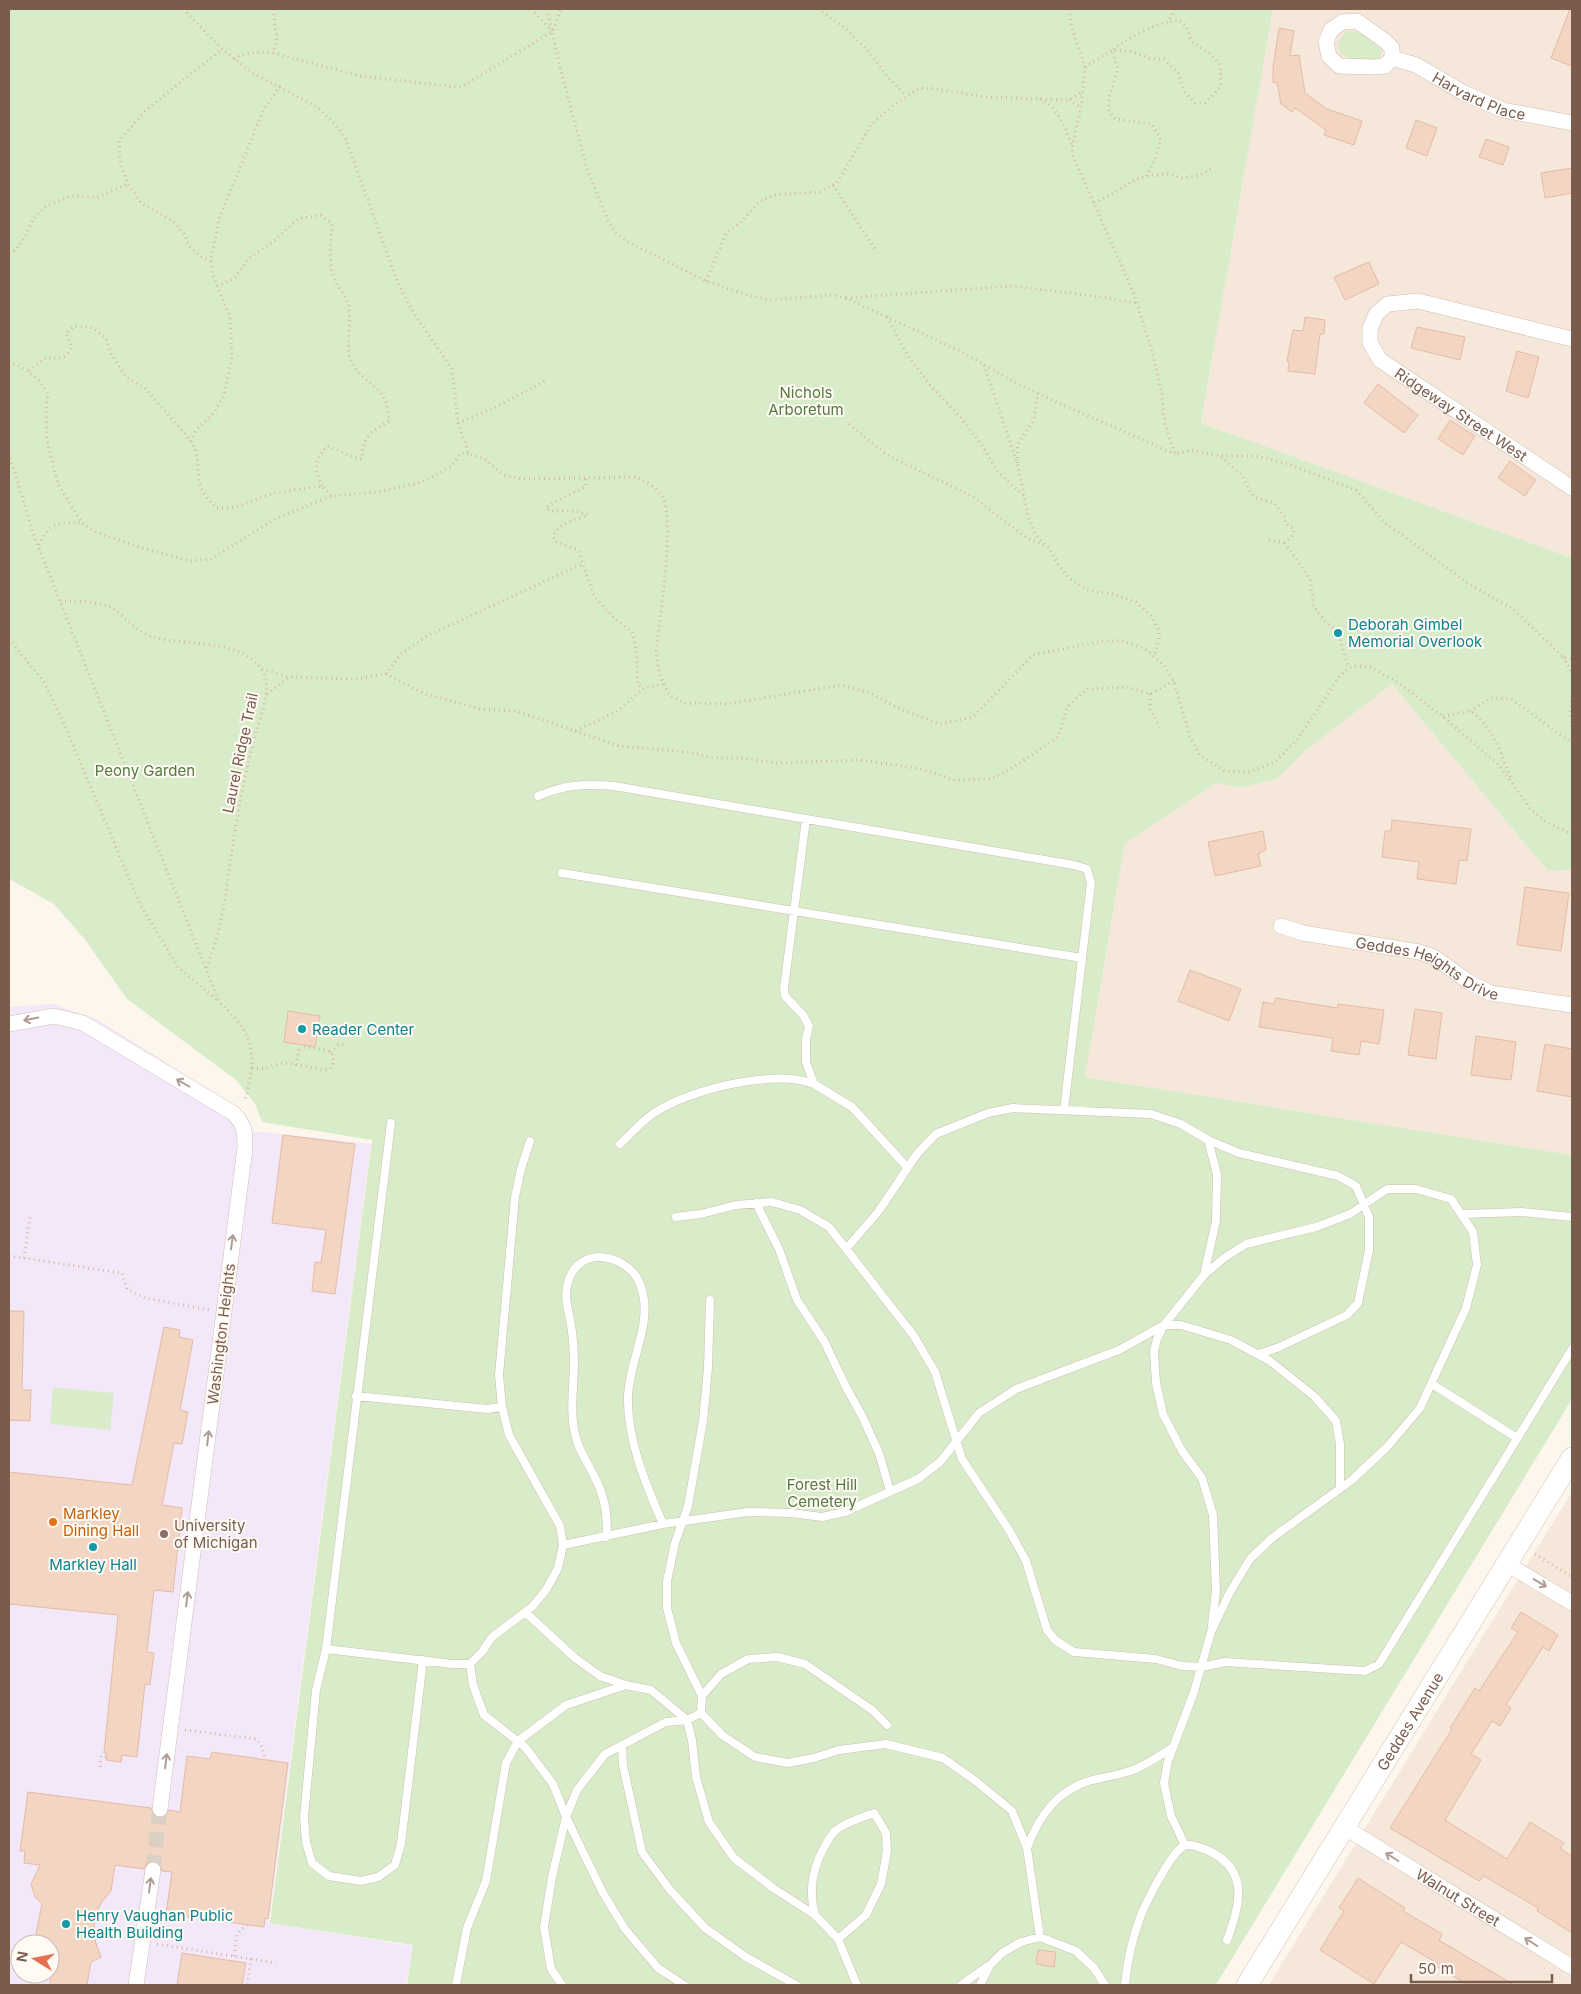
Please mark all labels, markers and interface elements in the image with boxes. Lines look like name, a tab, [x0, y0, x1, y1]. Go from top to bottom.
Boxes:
street label: Harvard Place	[1429, 67, 1527, 124]
street label: Ridgeway Street West	[1391, 363, 1531, 465]
park label: Nichols Arboretum	[768, 383, 844, 419]
place label: Deborah Gimbel Memorial Overlook	[1348, 615, 1483, 651]
marker: Deborah Gimbel Memorial Overlook	[1332, 627, 1344, 639]
street label: Laurel Ridge Trail	[218, 691, 262, 815]
park label: Peony Garden	[95, 761, 195, 780]
street label: Geddes Heights Drive	[1354, 932, 1500, 1004]
one-way arrow	[24, 1015, 40, 1025]
place label: Reader Center	[312, 1020, 415, 1039]
marker: Reader Center	[296, 1023, 308, 1035]
one-way arrow	[176, 1077, 190, 1087]
one-way arrow	[227, 1235, 237, 1251]
street label: Washington Heights	[203, 1262, 239, 1406]
one-way arrow	[203, 1431, 213, 1447]
park label: Forest Hill Cemetery	[787, 1475, 857, 1511]
place label: Markley Dining Hall	[63, 1504, 139, 1540]
marker: Markley Dining Hall	[47, 1516, 59, 1528]
place label: University of Michigan	[174, 1516, 258, 1552]
marker: University of Michigan	[158, 1528, 170, 1540]
marker: Markley Hall	[87, 1541, 99, 1553]
place label: Markley Hall	[49, 1555, 137, 1574]
one-way arrow	[1532, 1578, 1546, 1588]
one-way arrow	[182, 1592, 192, 1608]
street label: Geddes Avenue	[1372, 1669, 1447, 1774]
one-way arrow	[161, 1753, 171, 1769]
one-way arrow	[1386, 1851, 1400, 1861]
street label: Walnut Street	[1413, 1864, 1504, 1930]
one-way arrow	[146, 1877, 156, 1893]
place label: Henry Vaughan Public Health Building	[76, 1906, 233, 1942]
marker: Henry Vaughan Public Health Building	[60, 1918, 72, 1930]
north arrow	[10, 1934, 60, 1984]
one-way arrow	[1524, 1936, 1538, 1946]
text: N	[12, 1950, 31, 1963]
scale bar	[1411, 1952, 1552, 1984]
text: 50 m	[1418, 1959, 1454, 1978]

